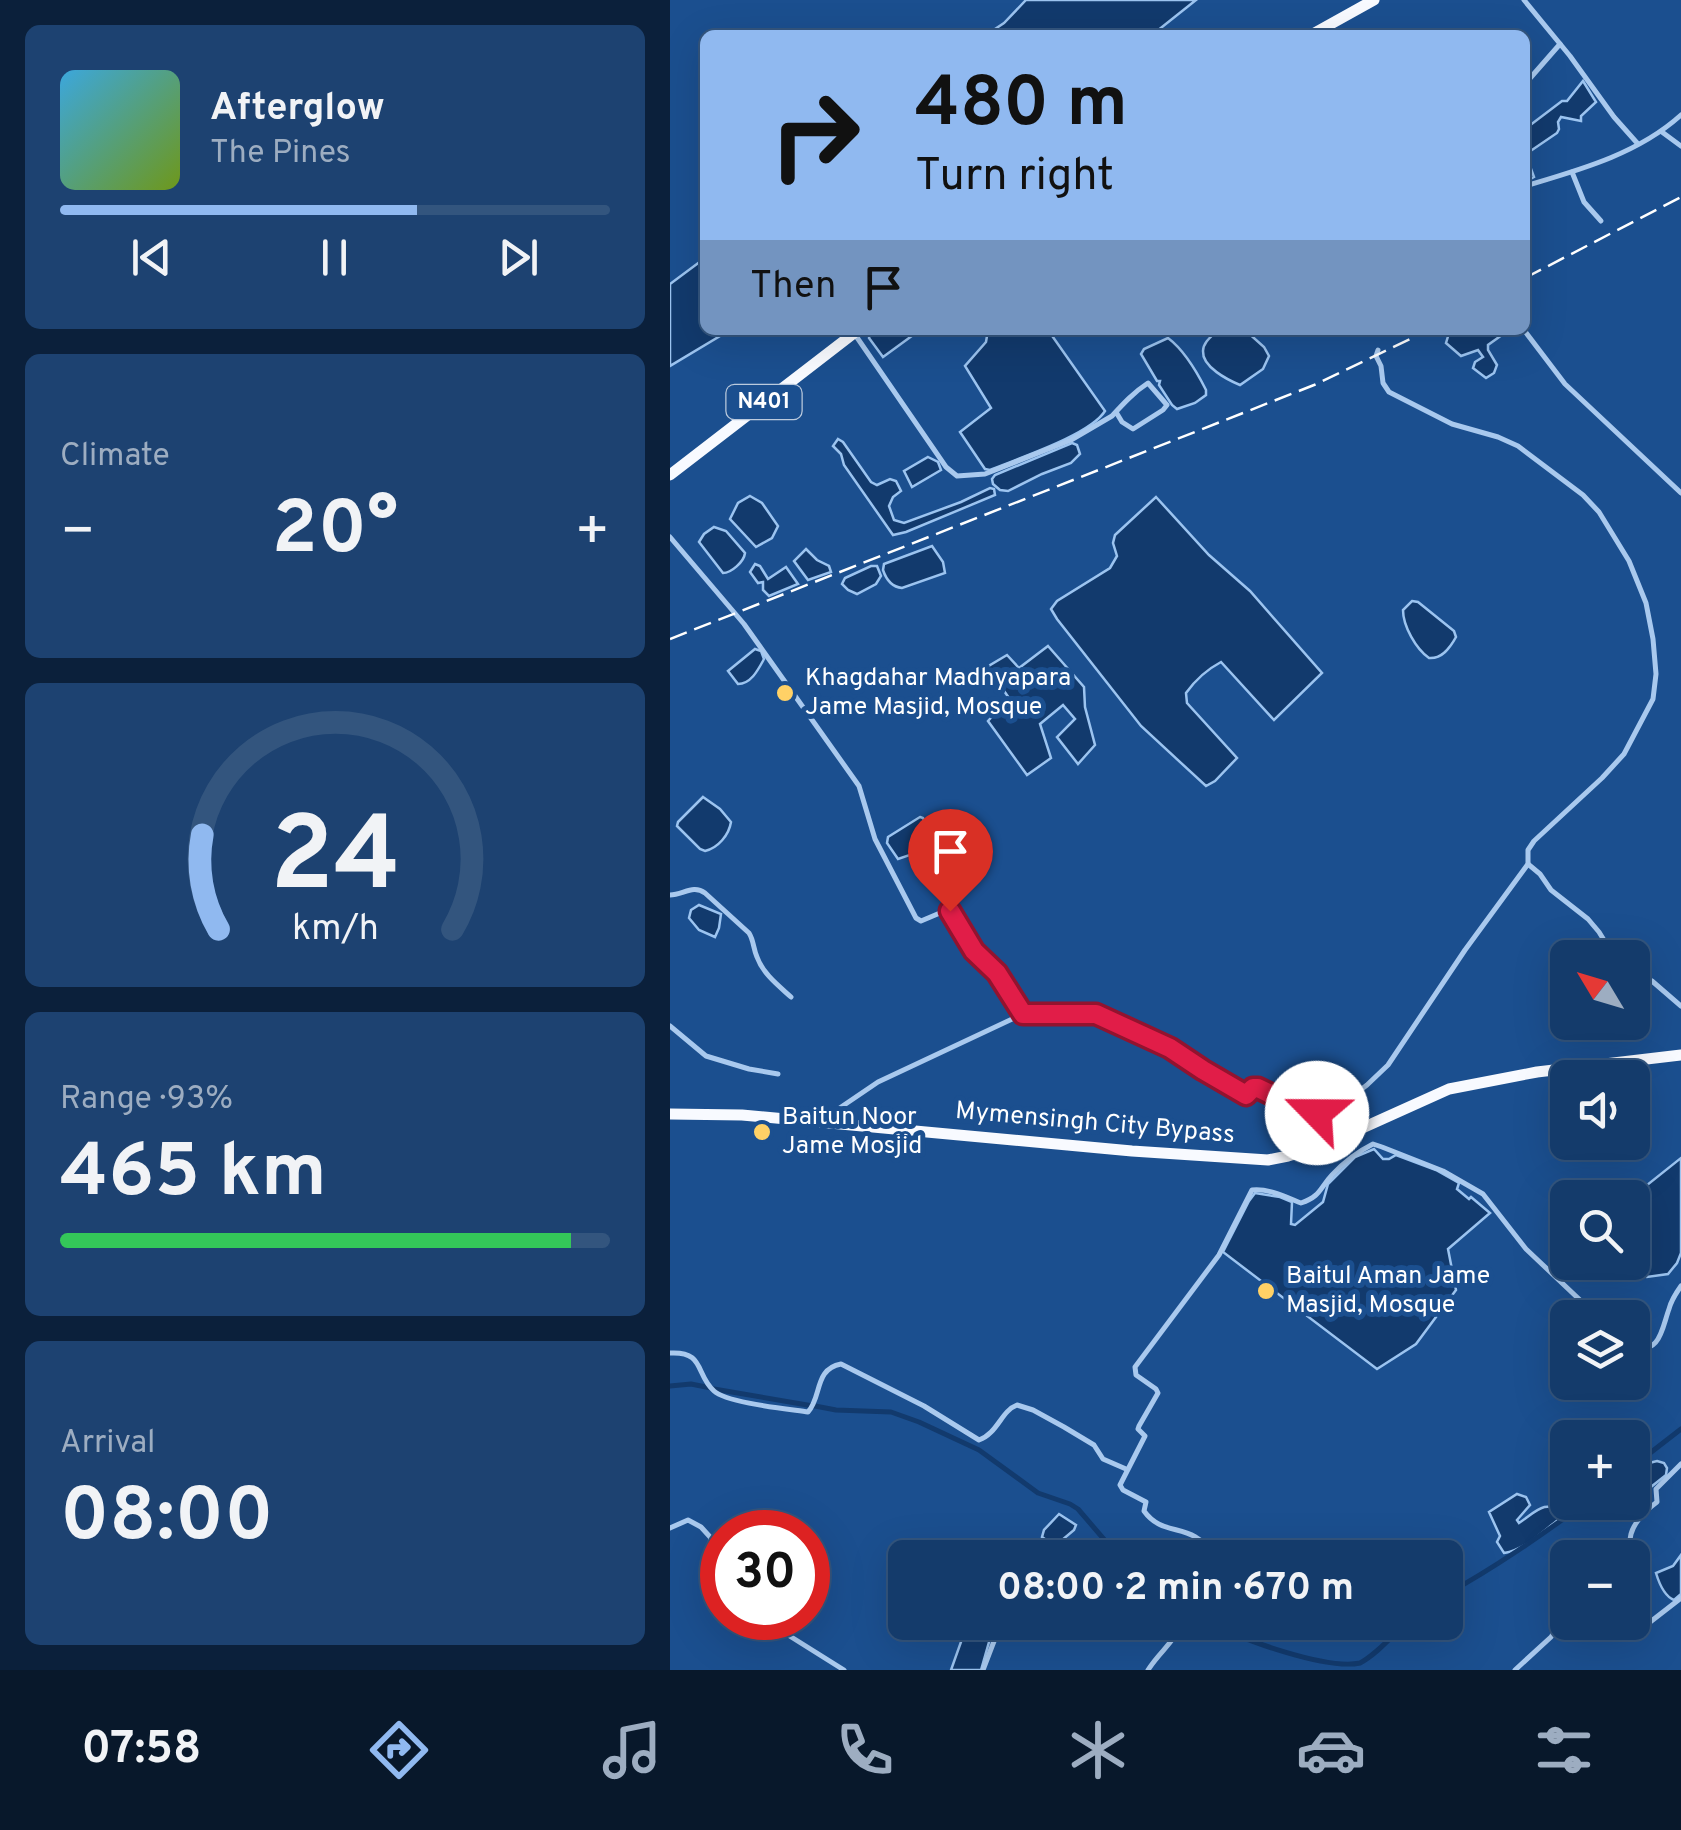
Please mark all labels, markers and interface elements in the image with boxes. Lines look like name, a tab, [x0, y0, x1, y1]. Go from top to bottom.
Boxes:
text: 480 m	[915, 62, 1128, 151]
icon: right	[750, 70, 880, 200]
text: Afterglow	[210, 85, 385, 134]
text: The Pines	[210, 134, 351, 174]
text: Turn right	[915, 149, 1114, 206]
icon: previous	[124, 230, 179, 285]
icon: pause	[307, 230, 362, 285]
icon: next	[491, 230, 546, 285]
icon: arrive	[856, 260, 911, 315]
text: Then	[750, 263, 836, 312]
road number: N401	[726, 385, 802, 419]
text: Climate	[60, 437, 170, 477]
text: 20°	[272, 485, 398, 580]
text: −	[60, 499, 95, 569]
text: +	[575, 499, 610, 569]
place label: Khagdahar Madhyapara Jame Masjid, Mosque	[805, 663, 1071, 724]
marker: Khagdahar Madhyapara Jame Masjid, Mosque	[774, 682, 796, 704]
text: 24	[270, 795, 400, 927]
pin	[908, 809, 993, 912]
icon: arrive	[923, 824, 978, 879]
text: km/h	[292, 907, 378, 953]
north arrow	[1550, 940, 1650, 1040]
map controls	[1550, 940, 1650, 1640]
button: sound	[1550, 1060, 1650, 1160]
position arrow	[1265, 1061, 1369, 1165]
text: Range · 93%	[60, 1080, 233, 1120]
street label: Mymensingh City Bypass	[954, 1096, 1236, 1152]
place label: Baitun Noor Jame Mosjid	[782, 1102, 922, 1163]
marker: Baitun Noor Jame Mosjid	[751, 1121, 773, 1143]
text: 465 km	[60, 1128, 327, 1223]
button: search	[1550, 1180, 1650, 1280]
place label: Baitul Aman Jame Masjid, Mosque	[1286, 1261, 1490, 1322]
marker: Baitul Aman Jame Masjid, Mosque	[1255, 1280, 1277, 1302]
button: layers	[1550, 1300, 1650, 1400]
button: +	[1550, 1420, 1650, 1520]
text: Arrival	[60, 1424, 155, 1464]
text: 08:00	[60, 1472, 274, 1567]
speed limit sign: 30	[700, 1510, 830, 1640]
button: −	[1550, 1540, 1650, 1640]
text: 08:00 · 2 min · 670 m	[997, 1565, 1354, 1614]
icon: directions	[364, 1715, 434, 1785]
icon: music	[597, 1715, 667, 1785]
icon: phone	[830, 1715, 900, 1785]
icon: climate	[1063, 1715, 1133, 1785]
icon: car	[1296, 1715, 1366, 1785]
icon: filters	[1529, 1715, 1599, 1785]
text: 07:58	[82, 1722, 201, 1779]

